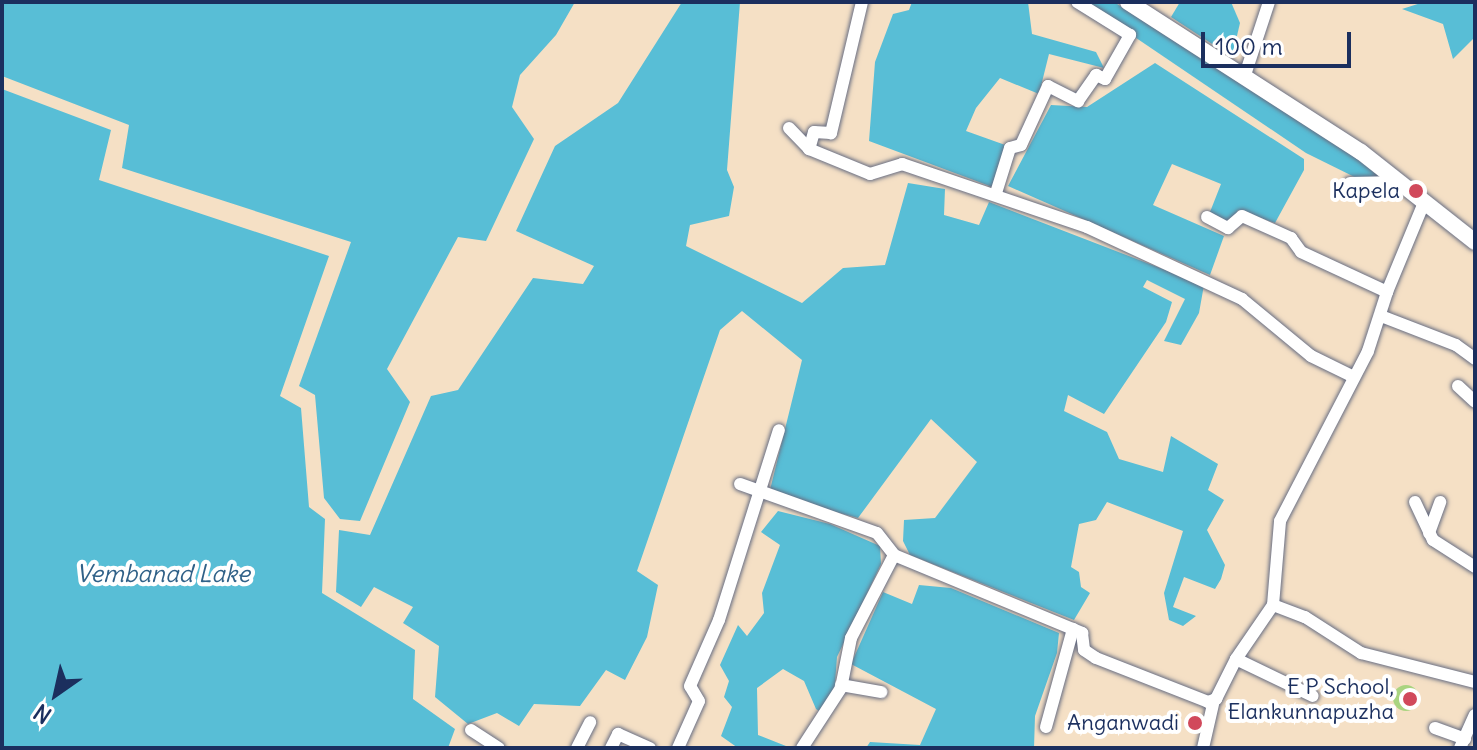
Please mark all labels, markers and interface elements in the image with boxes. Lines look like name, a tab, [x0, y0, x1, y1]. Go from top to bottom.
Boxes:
scale bar	[1205, 16, 1355, 66]
text: 100 m	[1215, 31, 1283, 61]
place label: Kapela	[1332, 178, 1400, 204]
marker: Kapela	[1407, 182, 1425, 200]
water label: Vembanad Lake	[76, 560, 250, 588]
north arrow	[16, 654, 96, 734]
place label: E P School, Elankunnapuzha	[1228, 673, 1394, 724]
marker: E P School, Elankunnapuzha	[1401, 690, 1419, 708]
text: N	[28, 698, 57, 730]
place label: Anganwadi	[1067, 710, 1179, 736]
marker: Anganwadi	[1186, 714, 1204, 732]

